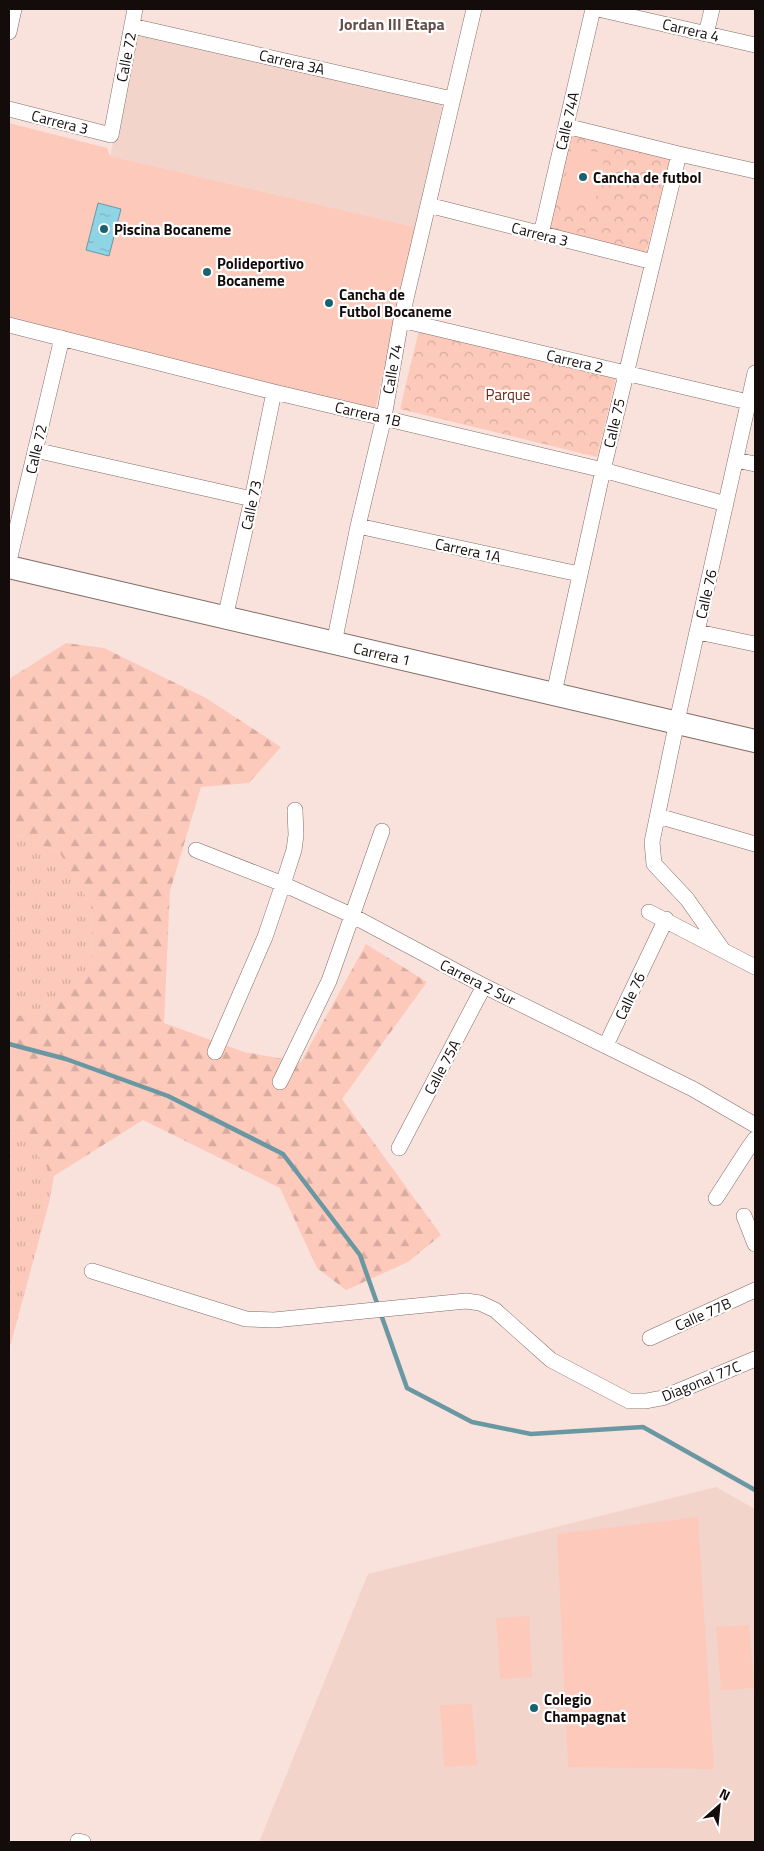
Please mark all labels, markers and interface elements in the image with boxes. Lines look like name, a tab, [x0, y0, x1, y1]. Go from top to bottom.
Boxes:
district label: Jordan III Etapa	[339, 12, 445, 36]
street label: Carrera 4	[660, 12, 722, 48]
street label: Calle 72	[110, 30, 142, 84]
street label: Carrera 3A	[257, 43, 327, 81]
street label: Calle 74A	[549, 90, 585, 152]
street label: Carrera 3	[29, 104, 91, 140]
place label: Cancha de futbol	[593, 166, 702, 189]
marker: Cancha de futbol	[577, 171, 589, 183]
street label: Carrera 3	[509, 216, 571, 252]
place label: Piscina Bocaneme	[114, 218, 232, 241]
marker: Piscina Bocaneme	[98, 223, 110, 235]
place label: Polideportivo Bocaneme	[217, 252, 304, 292]
marker: Polideportivo Bocaneme	[201, 266, 213, 278]
place label: Cancha de Futbol Bocaneme	[339, 283, 452, 323]
marker: Cancha de Futbol Bocaneme	[323, 297, 335, 309]
street label: Calle 74	[376, 342, 408, 396]
street label: Carrera 2	[544, 343, 606, 379]
park label: Parque	[486, 383, 530, 406]
street label: Carrera 1B	[333, 395, 403, 433]
street label: Calle 75	[597, 396, 631, 450]
street label: Calle 72	[19, 422, 53, 476]
street label: Calle 73	[235, 478, 267, 532]
street label: Carrera 1A	[433, 532, 503, 568]
street label: Calle 76	[689, 567, 723, 621]
street label: Carrera 1	[351, 636, 413, 672]
street label: Carrera 2 Sur	[436, 953, 520, 1011]
street label: Calle 76	[609, 968, 651, 1024]
street label: Calle 75A	[418, 1035, 466, 1099]
street label: Calle 77B	[671, 1291, 735, 1337]
street label: Diagonal 77C	[658, 1355, 744, 1407]
place label: Colegio Champagnat	[544, 1688, 626, 1728]
marker: Colegio Champagnat	[528, 1702, 540, 1714]
north arrow	[694, 1781, 744, 1831]
text: N	[716, 1782, 734, 1806]

